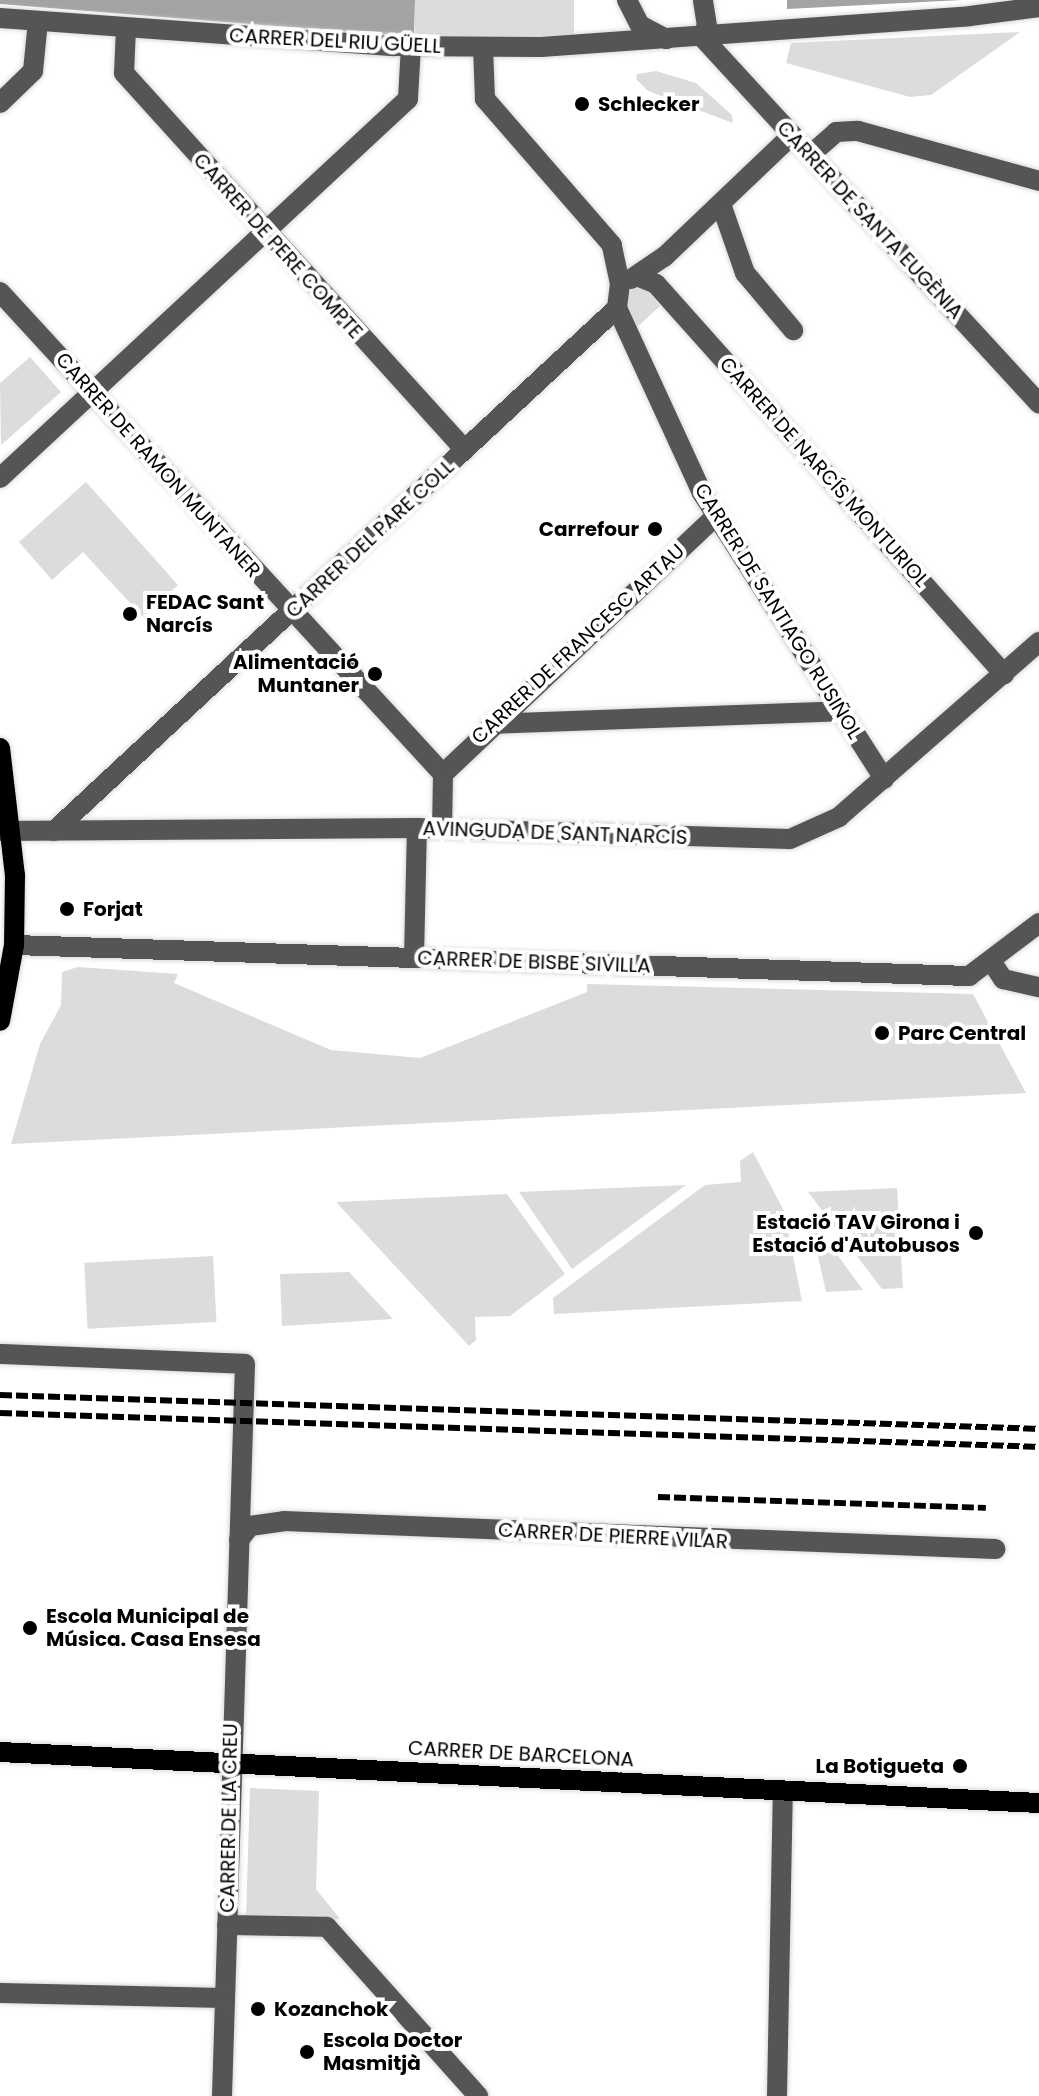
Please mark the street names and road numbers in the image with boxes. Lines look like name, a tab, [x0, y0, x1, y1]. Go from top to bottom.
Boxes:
street label: CARRER DEL RIU GÜELL	[229, 23, 441, 59]
street label: CARRER DE SANTA EUGÈNIA	[772, 116, 968, 324]
street label: CARRER DE PERE COMPTE	[188, 148, 368, 344]
street label: CARRER DE RAMON MUNTANER	[51, 348, 265, 582]
street label: CARRER DE NARCÍS MONTURIOL	[714, 352, 934, 592]
street label: CARRER DEL PARE COLL	[281, 455, 459, 623]
street label: CARRER DE SANTIAGO RUSIÑOL	[689, 479, 867, 743]
street label: CARRER DE FRANCESC ARTAU	[467, 539, 689, 749]
street label: AVINGUDA DE SANT NARCÍS	[422, 816, 688, 850]
street label: CARRER DE BISBE SIVILLA	[417, 946, 651, 978]
street label: CARRER DE PIERRE VILAR	[497, 1518, 729, 1554]
street label: CARRER DE LA CREU	[215, 1723, 243, 1913]
street label: CARRER DE BARCELONA	[407, 1736, 635, 1772]

